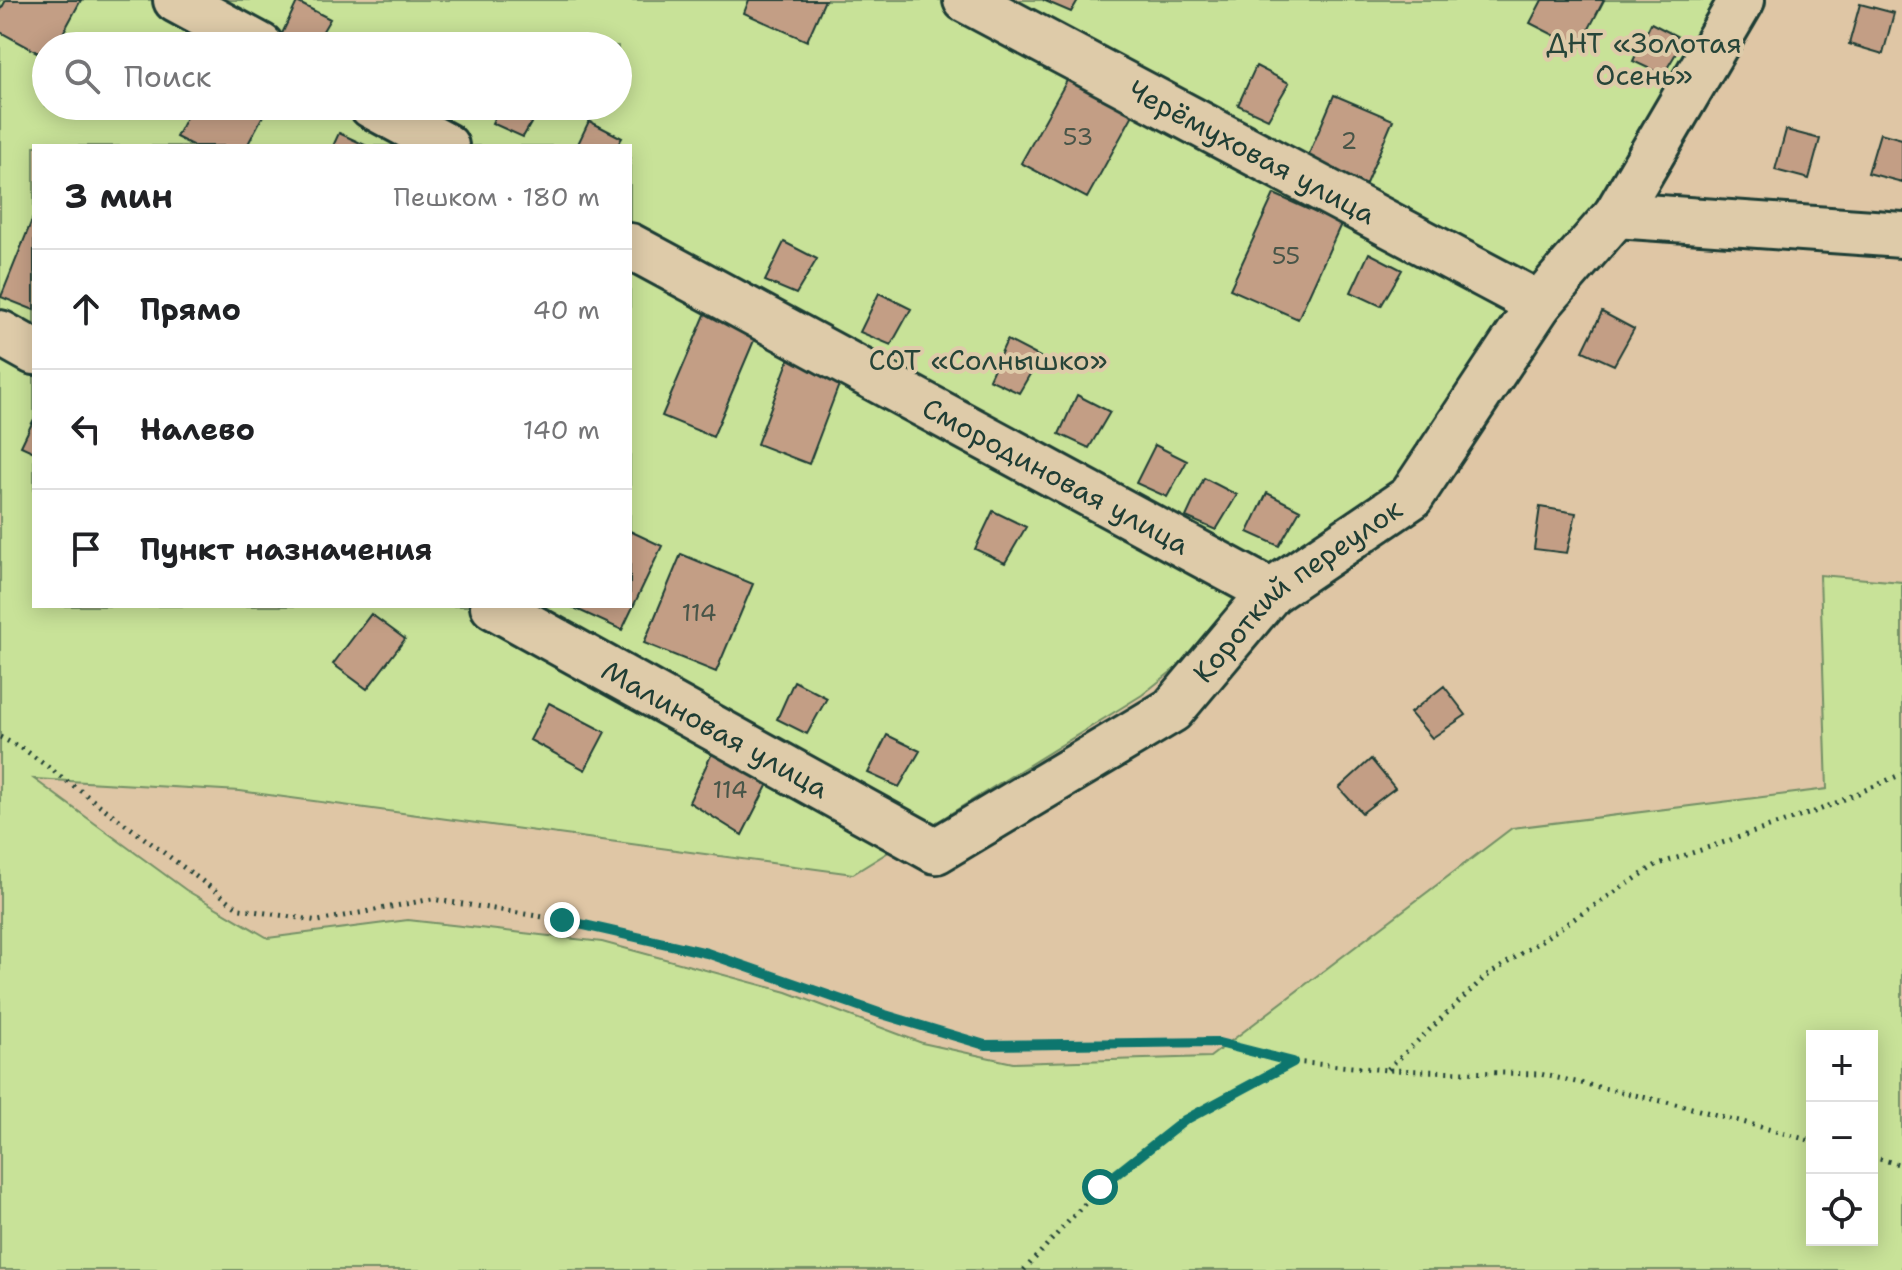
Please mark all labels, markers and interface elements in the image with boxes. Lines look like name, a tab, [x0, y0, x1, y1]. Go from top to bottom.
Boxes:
park label: ДНТ «Золотая Осень»	[1546, 24, 1742, 94]
search box	[32, 32, 632, 120]
icon: search	[60, 54, 104, 98]
text: Поиск	[124, 56, 212, 97]
street label: Черёмуховая улица	[1122, 71, 1383, 233]
house number: 53	[1063, 121, 1093, 153]
house number: 2	[1341, 125, 1357, 157]
text: 3 мин	[64, 173, 173, 219]
text: Пешком · 180 m	[394, 179, 600, 214]
house number: 55	[1272, 240, 1300, 272]
icon: ahead	[64, 287, 108, 331]
text: Прямо	[140, 289, 241, 330]
text: 40 m	[533, 292, 600, 327]
park label: СОТ «Солнышко»	[869, 341, 1107, 379]
street label: Смородиновая улица	[916, 388, 1196, 563]
icon: left	[64, 407, 108, 451]
text: Налево	[140, 409, 255, 450]
text: 140 m	[523, 412, 600, 447]
street label: Короткий переулок	[1184, 490, 1409, 690]
icon: arrive	[64, 527, 108, 571]
text: Пункт назначения	[140, 529, 432, 570]
house number: 114	[682, 597, 716, 629]
street label: Малиновая улица	[595, 651, 836, 807]
house number: 114	[713, 774, 747, 806]
route end	[544, 902, 580, 938]
map controls	[1806, 1030, 1878, 1246]
button: +	[1806, 1030, 1878, 1102]
button: −	[1806, 1102, 1878, 1174]
route start	[1082, 1169, 1118, 1205]
button: locate	[1806, 1174, 1878, 1246]

